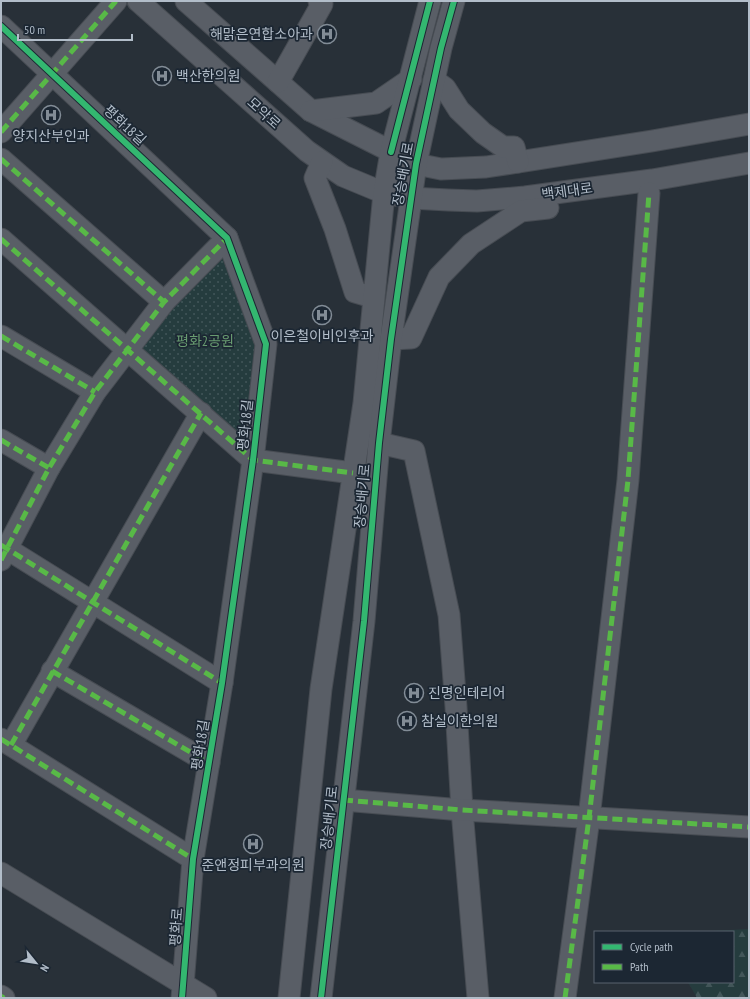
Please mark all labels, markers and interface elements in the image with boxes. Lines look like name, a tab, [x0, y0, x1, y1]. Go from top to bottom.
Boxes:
scale bar	[18, 16, 132, 42]
text: 50 m	[24, 22, 45, 37]
hospital icon: 해맑은연합소아과	[316, 23, 338, 45]
place label: 해맑은연합소아과	[210, 25, 313, 43]
hospital icon: 백산한의원	[151, 65, 173, 87]
place label: 백산한의원	[176, 67, 240, 85]
street label: 모악로	[244, 93, 284, 133]
street label: 평화18길	[100, 101, 150, 149]
hospital icon: 양지산부인과	[40, 104, 62, 126]
place label: 양지산부인과	[12, 127, 90, 145]
street label: 장승배기로	[389, 141, 417, 207]
street label: 백제대로	[540, 178, 594, 203]
hospital icon: 이은철이비인후과	[311, 304, 333, 326]
place label: 이은철이비인후과	[270, 327, 374, 345]
park label: 평화2공원	[176, 332, 234, 350]
street label: 평화18길	[233, 399, 257, 451]
street label: 장승배기로	[350, 463, 374, 529]
hospital icon: 진명인테리어	[403, 682, 425, 704]
place label: 진명인테리어	[428, 684, 505, 702]
hospital icon: 참실이한의원	[396, 710, 418, 732]
place label: 참실이한의원	[421, 712, 498, 730]
street label: 평화18길	[187, 718, 213, 772]
street label: 장승배기로	[317, 785, 341, 851]
hospital icon: 준앤정피부과의원	[242, 833, 264, 855]
place label: 준앤정피부과의원	[201, 856, 305, 874]
street label: 평화로	[166, 907, 186, 947]
legend	[594, 931, 734, 983]
text: Cycle path	[630, 939, 673, 954]
north arrow	[16, 943, 56, 983]
text: Path	[630, 959, 648, 974]
text: N	[37, 962, 52, 974]

